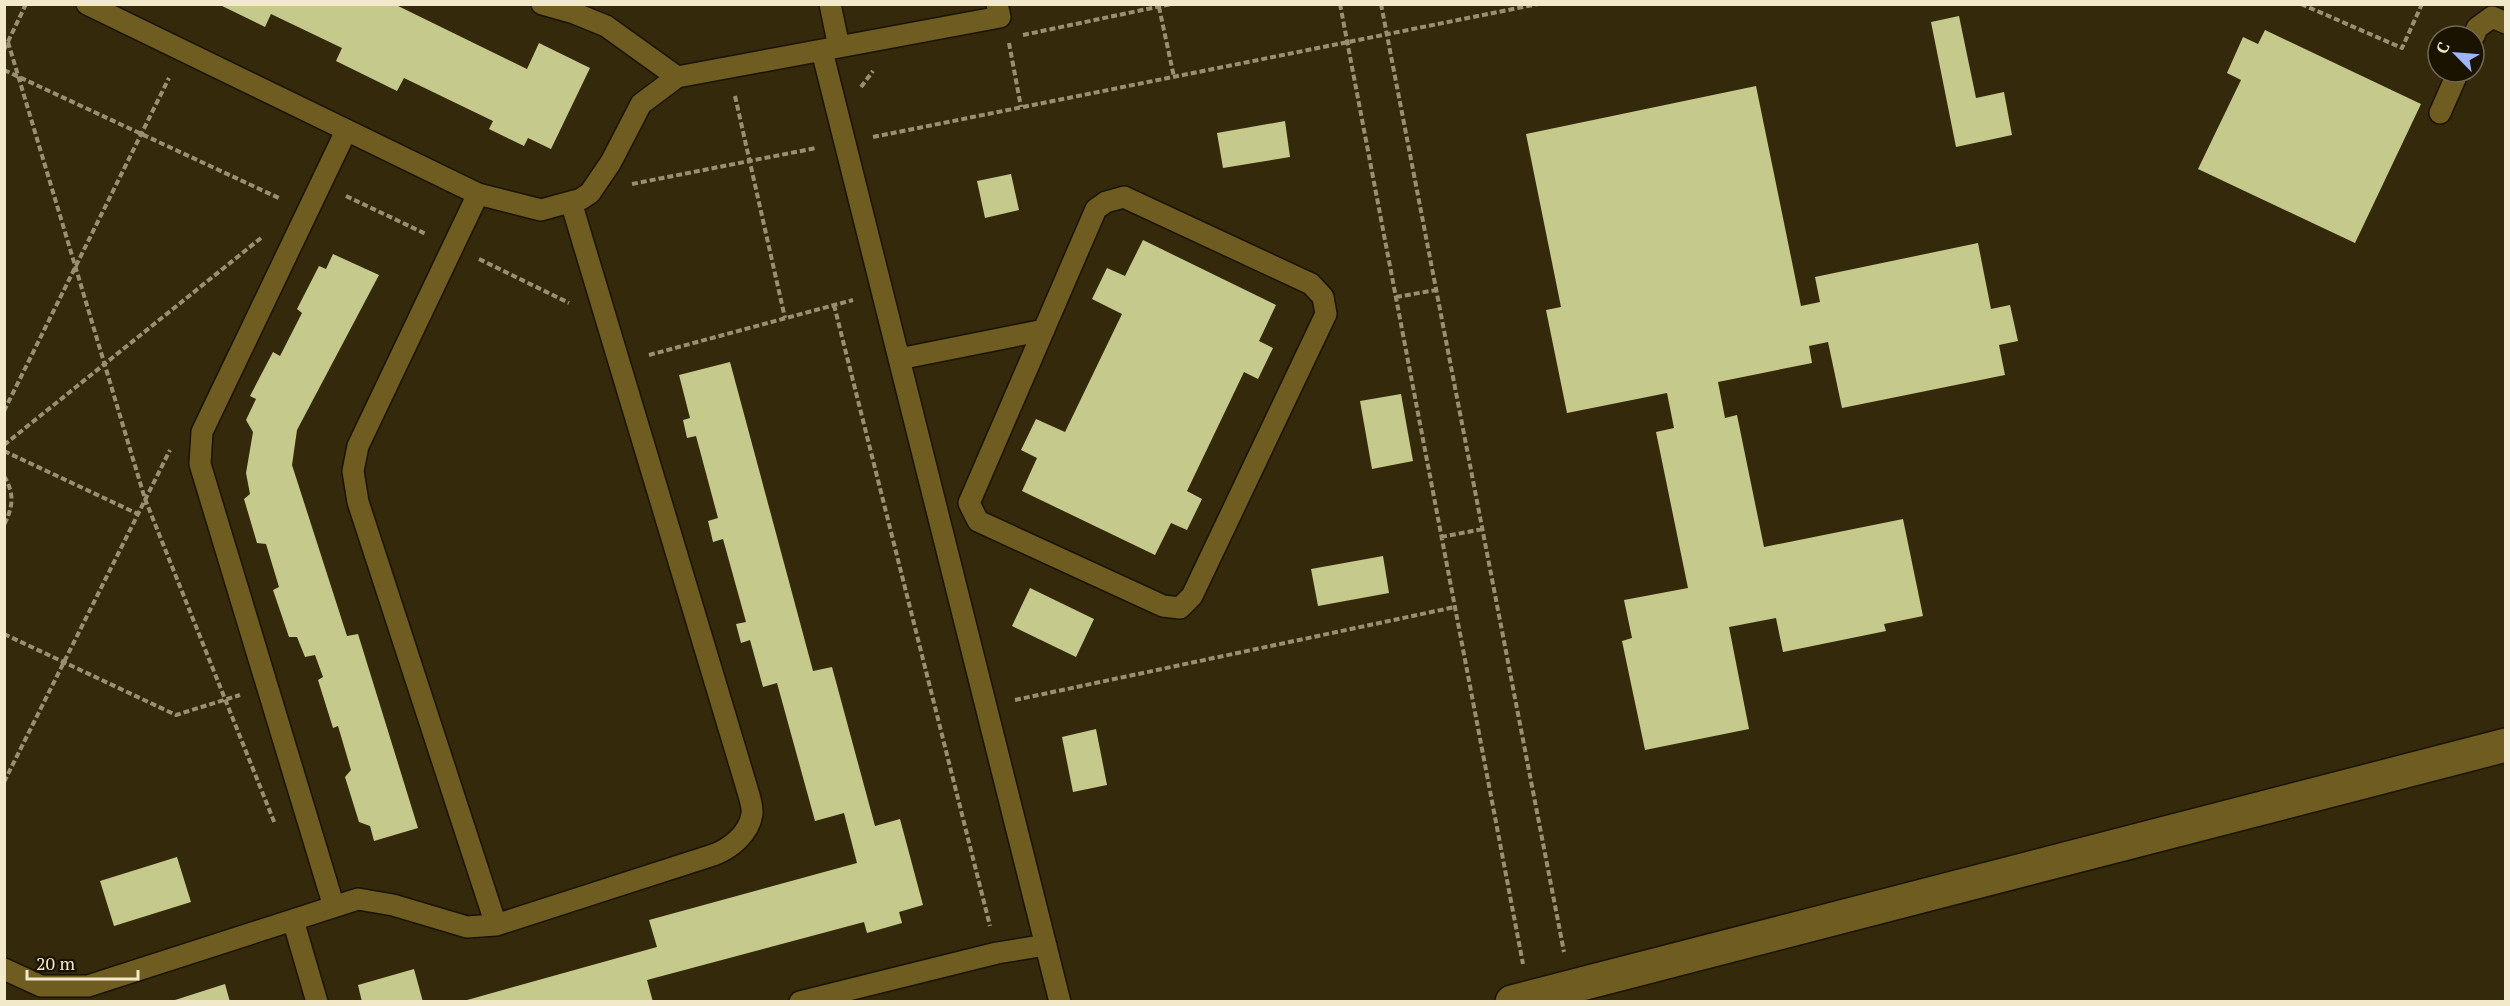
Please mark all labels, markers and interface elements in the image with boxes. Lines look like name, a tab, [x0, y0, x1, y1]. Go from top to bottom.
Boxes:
north arrow	[2426, 24, 2486, 84]
text: С	[2430, 38, 2455, 57]
scale bar	[27, 943, 138, 981]
text: 20 m	[36, 951, 76, 975]

